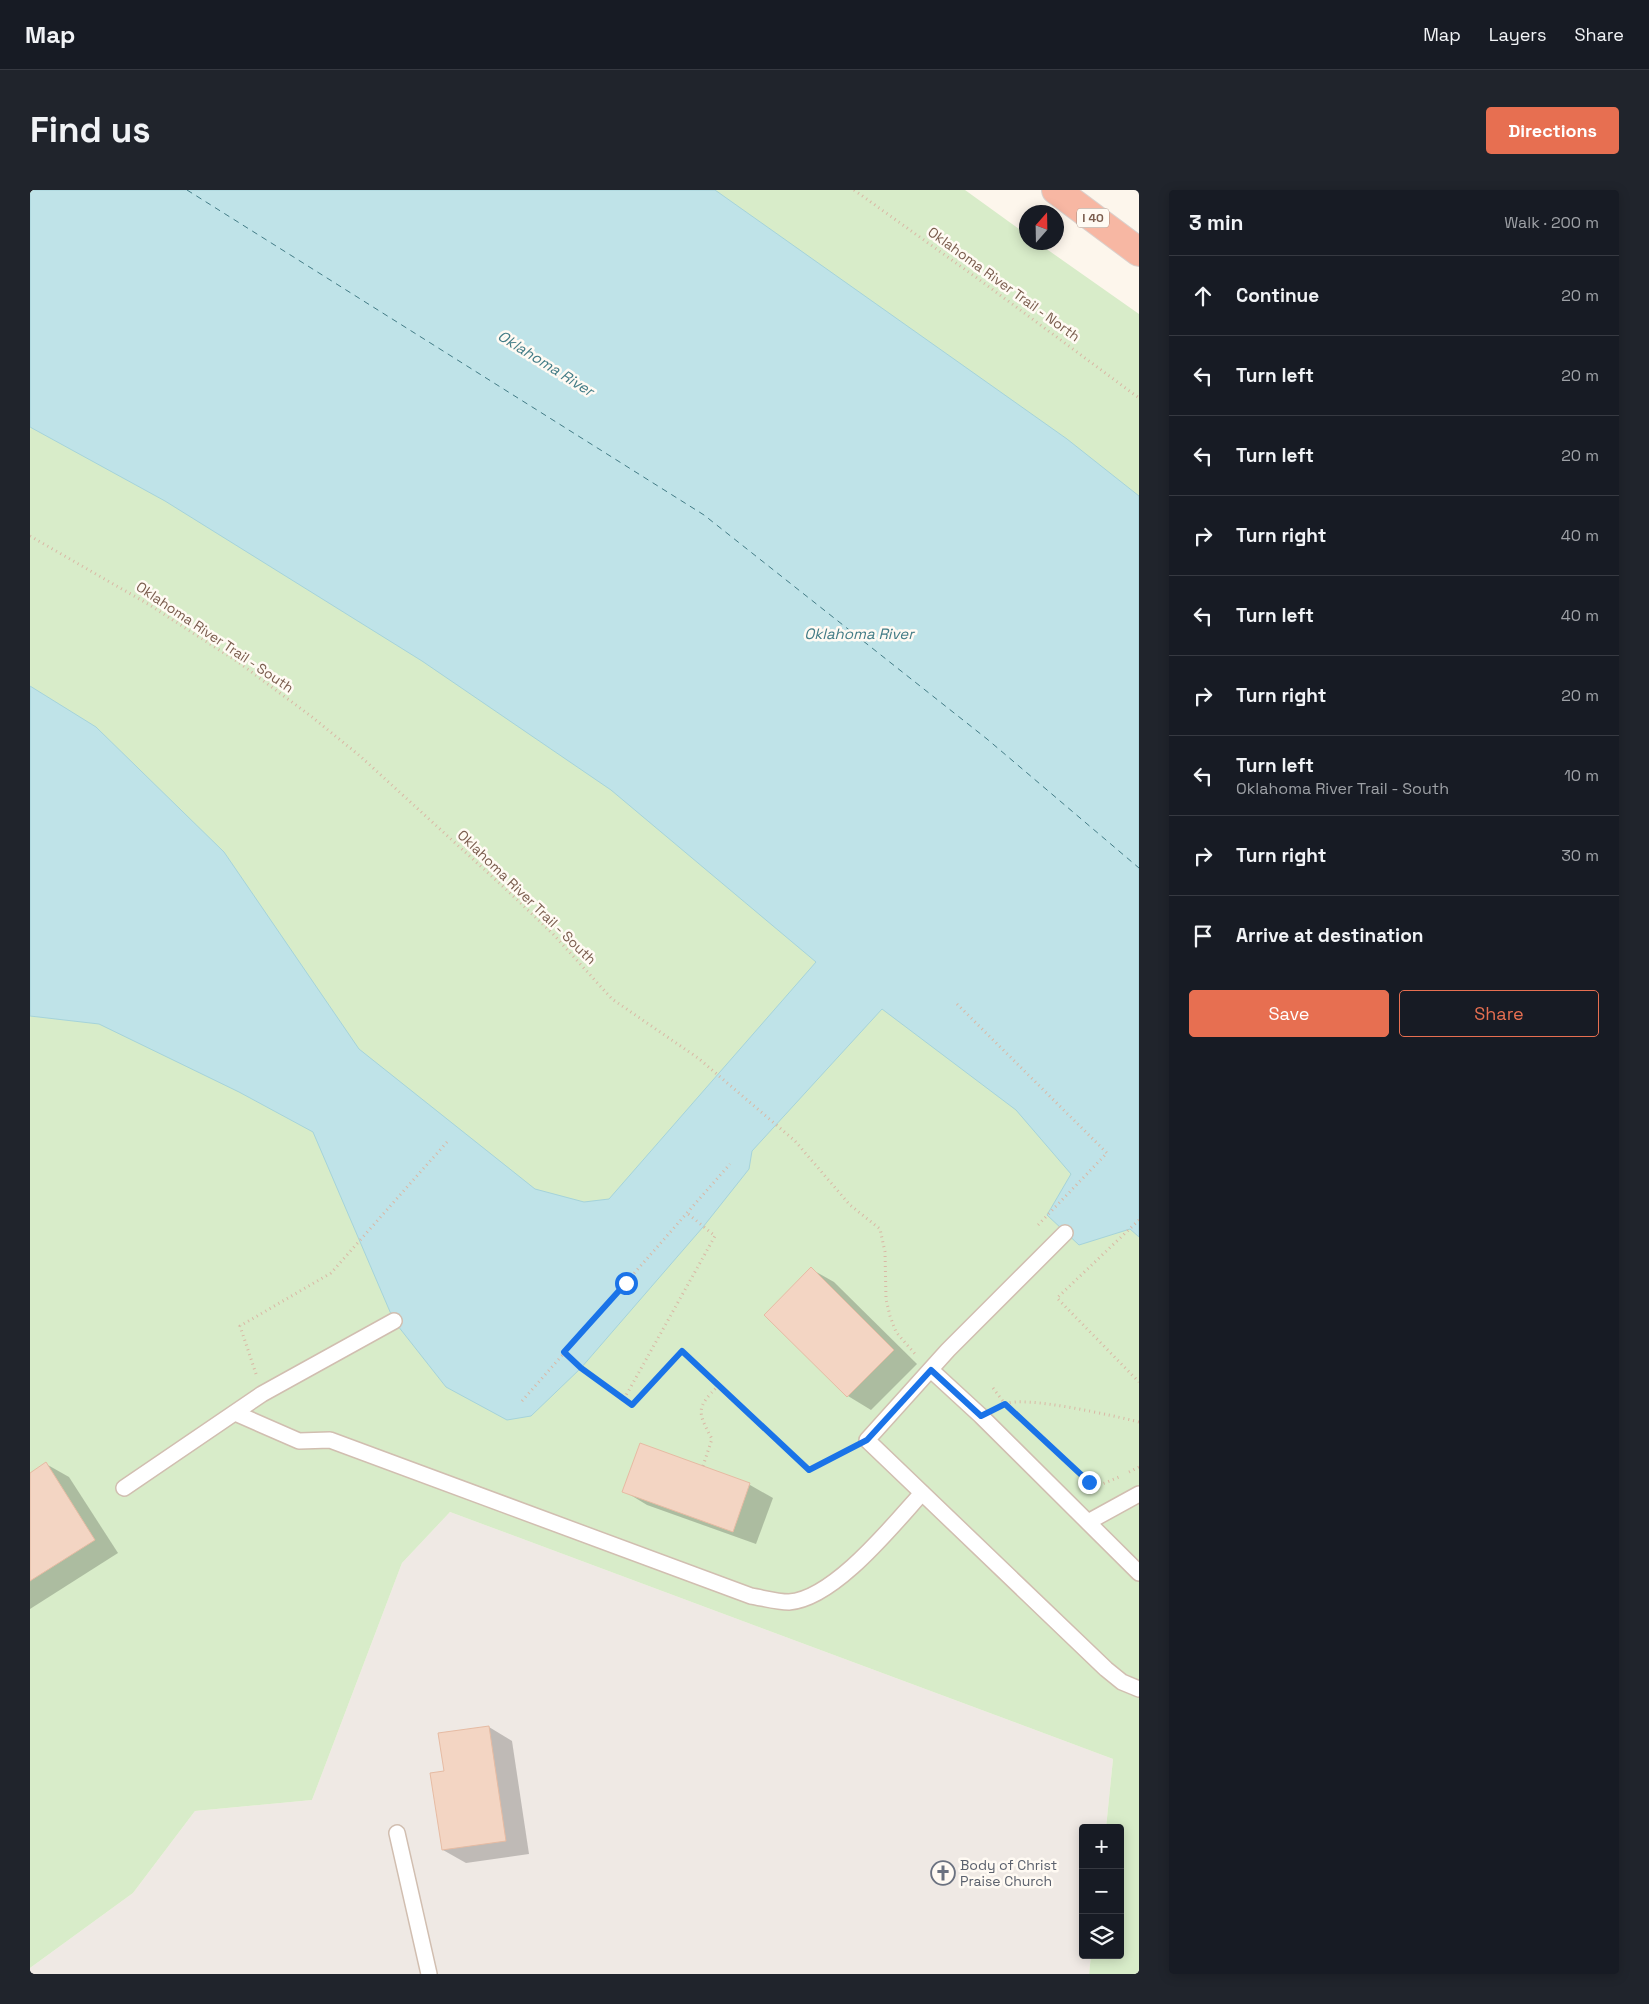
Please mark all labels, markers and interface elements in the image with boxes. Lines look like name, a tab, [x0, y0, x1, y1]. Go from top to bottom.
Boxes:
text: Map	[25, 19, 75, 50]
text: Map	[1423, 23, 1461, 46]
text: Layers	[1489, 23, 1546, 46]
text: Share	[1574, 23, 1624, 46]
button: Directions	[1486, 107, 1619, 154]
text: Find us	[30, 108, 151, 152]
north arrow	[1019, 205, 1064, 250]
road number: I 40	[1077, 208, 1109, 228]
text: 3 min	[1189, 209, 1244, 236]
text: Walk · 200 m	[1504, 212, 1599, 233]
street label: Oklahoma River Trail - North	[924, 223, 1084, 345]
icon: ahead	[1189, 282, 1217, 310]
text: Continue	[1236, 283, 1319, 308]
text: 20 m	[1561, 285, 1599, 306]
water label: Oklahoma River	[494, 326, 599, 401]
icon: left	[1189, 362, 1217, 390]
text: Turn left	[1236, 363, 1314, 388]
text: 20 m	[1561, 365, 1599, 386]
icon: left	[1189, 442, 1217, 470]
text: Turn left	[1236, 443, 1314, 468]
text: 20 m	[1561, 445, 1599, 466]
icon: right	[1189, 522, 1217, 550]
text: Turn right	[1236, 523, 1326, 548]
text: 40 m	[1561, 525, 1599, 546]
street label: Oklahoma River Trail - South	[133, 577, 297, 697]
icon: left	[1189, 602, 1217, 630]
text: Turn left	[1236, 603, 1314, 628]
text: 40 m	[1561, 605, 1599, 626]
water label: Oklahoma River	[804, 624, 915, 643]
icon: right	[1189, 682, 1217, 710]
text: Turn right	[1236, 683, 1326, 708]
text: 20 m	[1561, 685, 1599, 706]
text: Turn left	[1236, 753, 1314, 778]
icon: left	[1189, 762, 1217, 790]
text: 10 m	[1564, 765, 1599, 786]
text: Oklahoma River Trail - South	[1236, 778, 1449, 799]
street label: Oklahoma River Trail - South	[454, 826, 600, 968]
icon: right	[1189, 842, 1217, 870]
text: Turn right	[1236, 843, 1326, 868]
text: 30 m	[1561, 845, 1599, 866]
icon: arrive	[1189, 922, 1217, 950]
text: Arrive at destination	[1236, 923, 1424, 948]
button: Save	[1189, 990, 1389, 1037]
button: Share	[1399, 990, 1599, 1037]
route start	[615, 1272, 638, 1295]
route end	[1078, 1471, 1101, 1494]
map controls	[1079, 1824, 1124, 1959]
button: +	[1079, 1824, 1124, 1869]
place label: Body of Christ Praise Church	[960, 1856, 1057, 1890]
church icon: Body of Christ Praise Church	[930, 1860, 956, 1886]
button: −	[1079, 1869, 1124, 1914]
button: layers	[1079, 1914, 1124, 1959]

